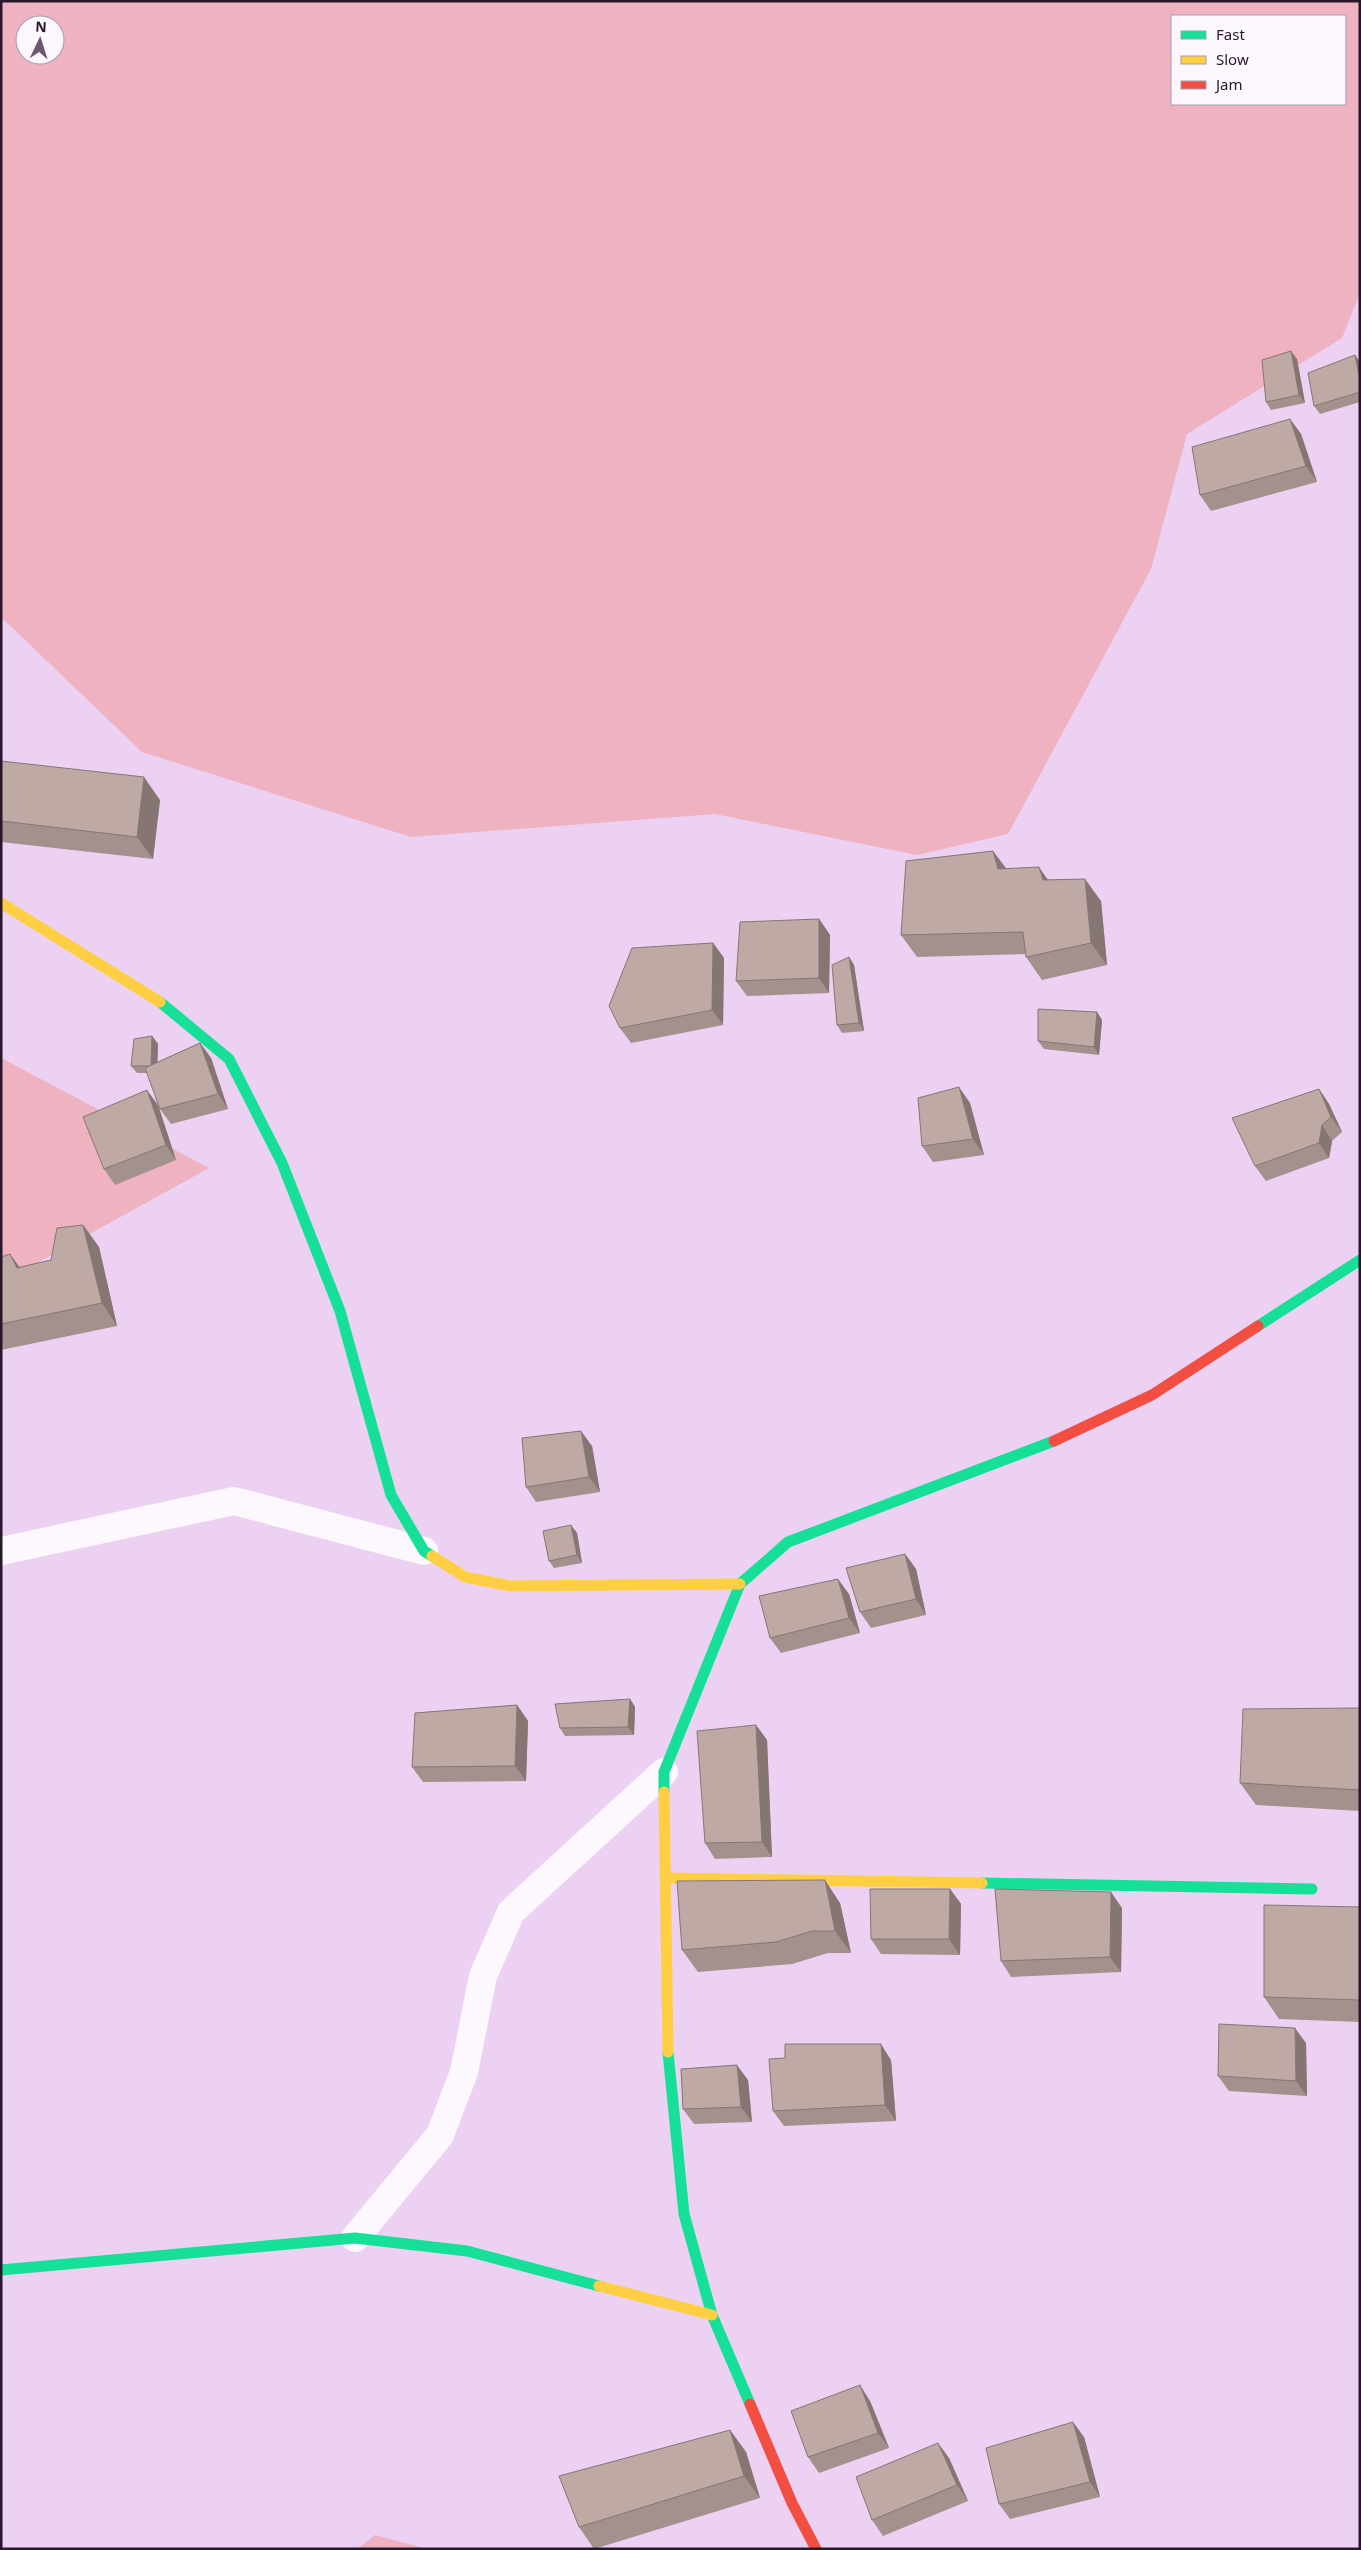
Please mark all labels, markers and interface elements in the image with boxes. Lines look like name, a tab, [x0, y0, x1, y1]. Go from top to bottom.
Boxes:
north arrow	[15, 15, 65, 65]
legend	[1171, 15, 1346, 105]
text: N	[35, 17, 47, 36]
text: Fast	[1216, 24, 1245, 44]
text: Slow	[1216, 49, 1249, 69]
text: Jam	[1214, 74, 1243, 94]

